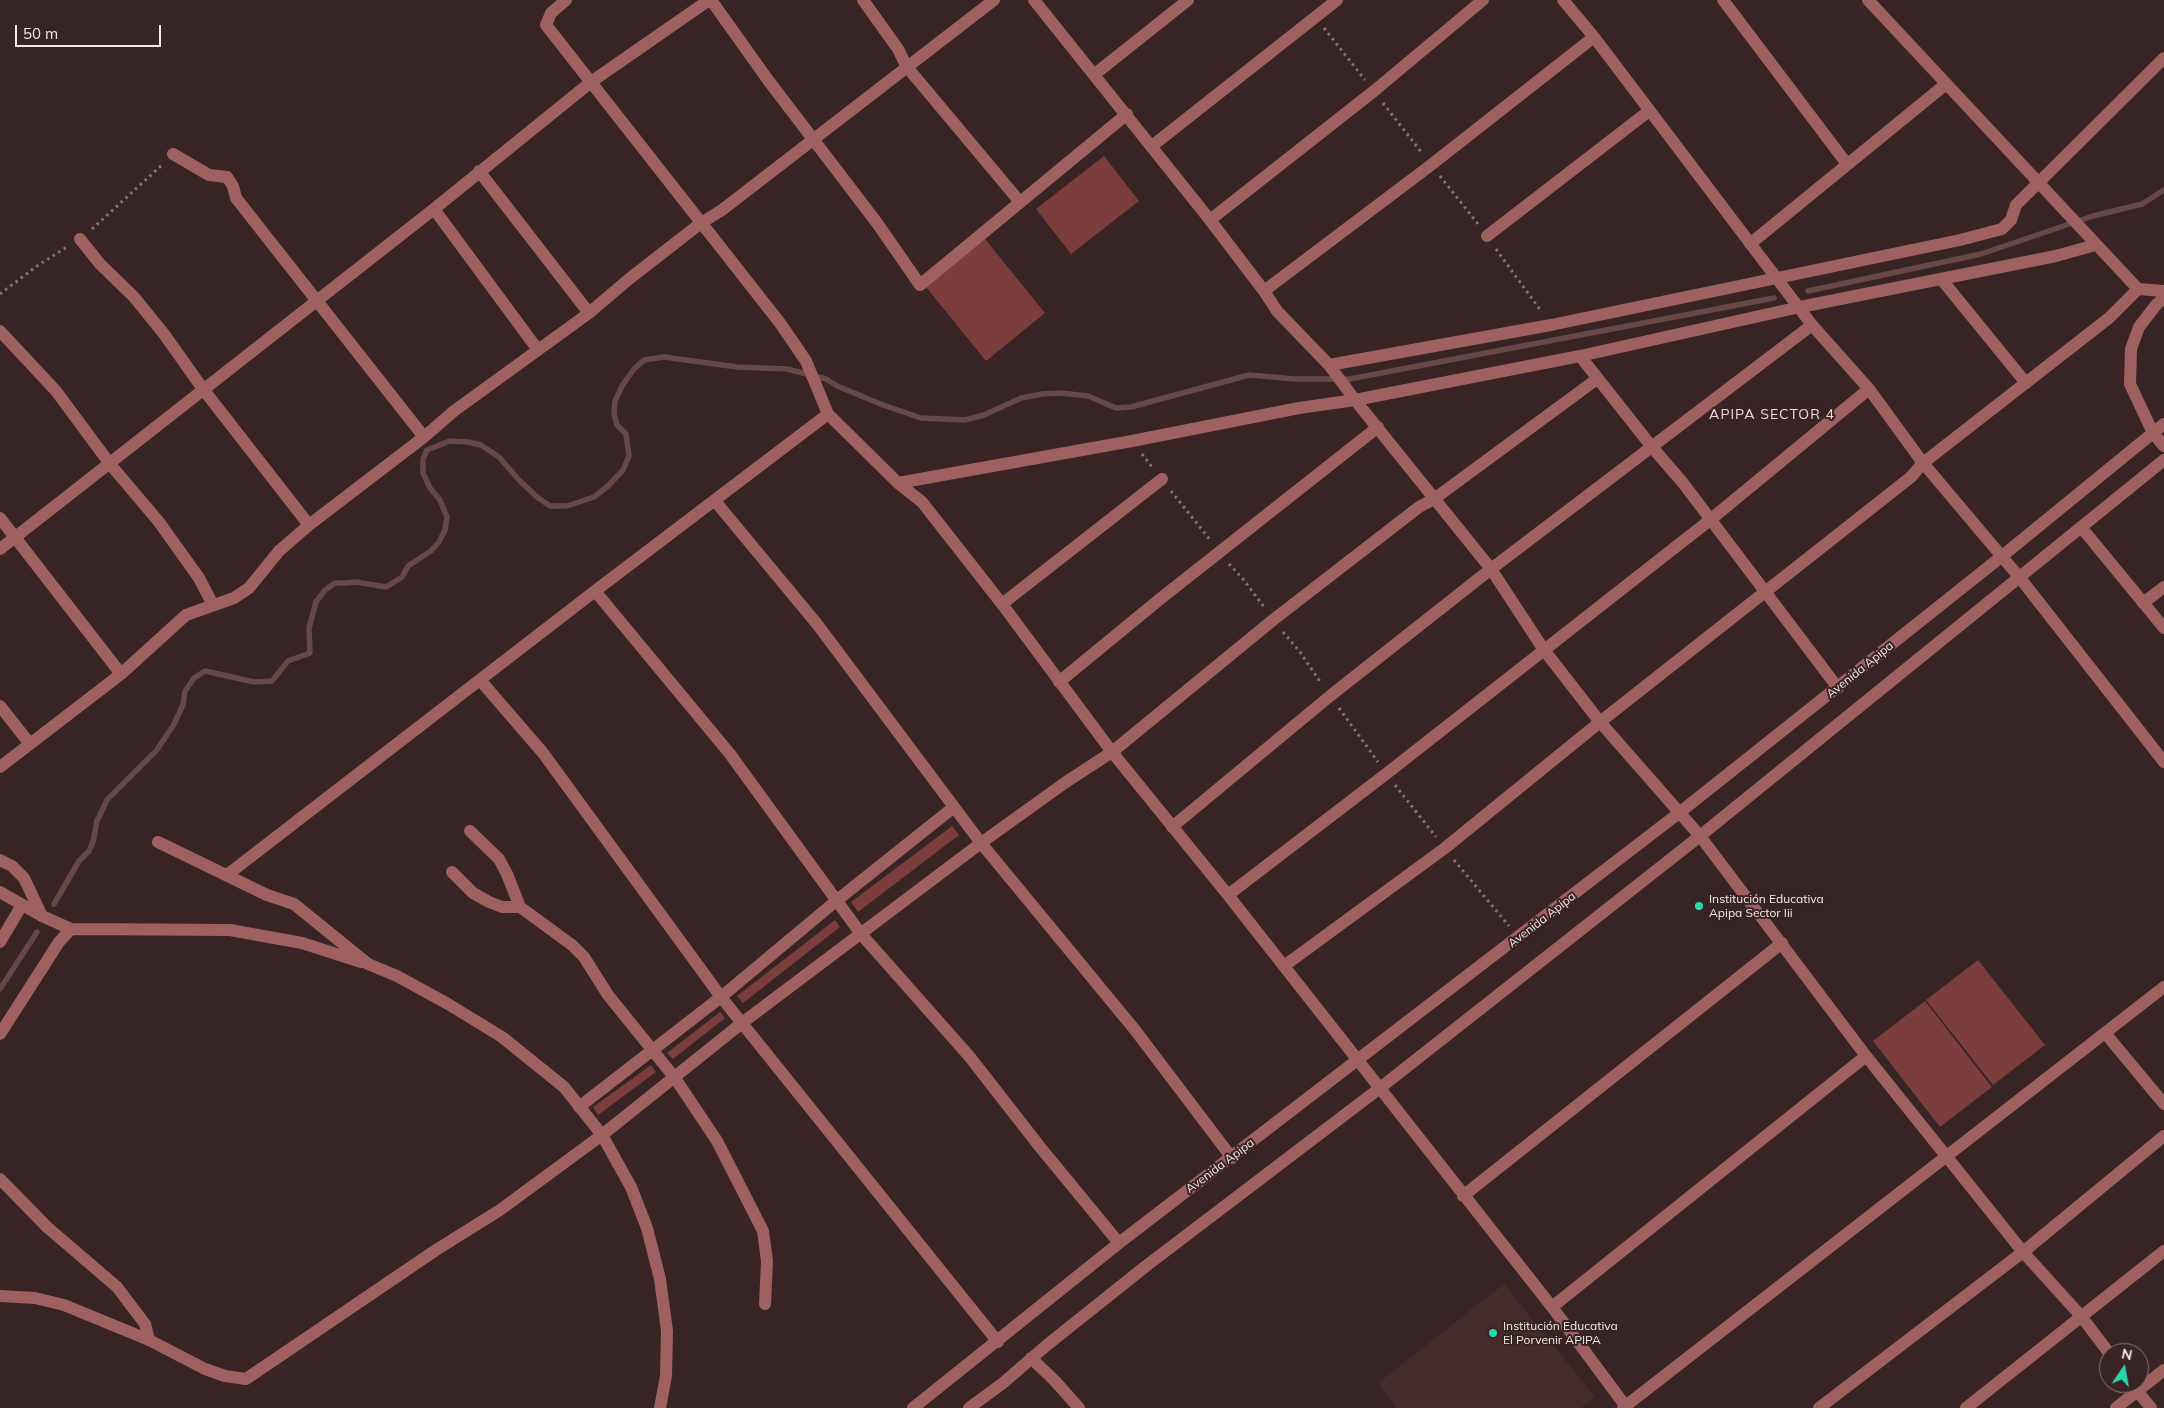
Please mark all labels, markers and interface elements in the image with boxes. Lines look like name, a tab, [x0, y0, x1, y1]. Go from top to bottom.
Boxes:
scale bar	[18, 15, 164, 47]
text: 50 m	[23, 24, 58, 43]
district label: APIPA SECTOR 4	[1707, 407, 1837, 423]
street label: Avenida Apipa	[1824, 639, 1896, 701]
street label: Avenida Apipa	[1505, 889, 1579, 951]
place label: Institución Educativa Apipa Sector Iii	[1709, 892, 1824, 920]
marker: Institución Educativa Apipa Sector Iii	[1693, 900, 1705, 912]
street label: Avenida Apipa	[1183, 1136, 1257, 1196]
place label: Institución Educativa El Porvenir APIPA	[1503, 1319, 1618, 1347]
marker: Institución Educativa El Porvenir APIPA	[1487, 1327, 1499, 1339]
north arrow	[2099, 1343, 2149, 1393]
text: N	[2120, 1344, 2134, 1364]

